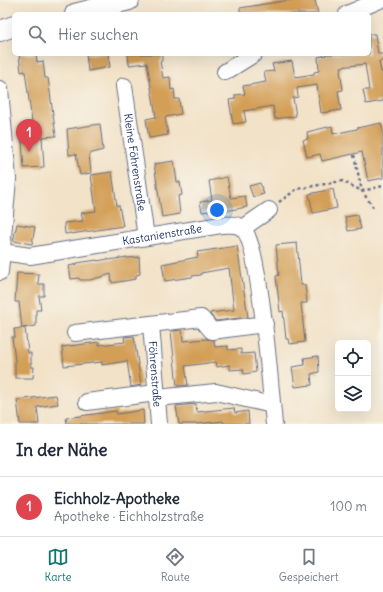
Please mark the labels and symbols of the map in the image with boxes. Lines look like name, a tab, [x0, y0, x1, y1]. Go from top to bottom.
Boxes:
street label: Kleine Föhrenstraße	[121, 112, 149, 212]
pin: 1	[16, 119, 42, 152]
your location	[207, 200, 227, 220]
street label: Kastanienstraße	[121, 221, 203, 248]
street label: Föhrenstraße	[145, 340, 165, 407]

